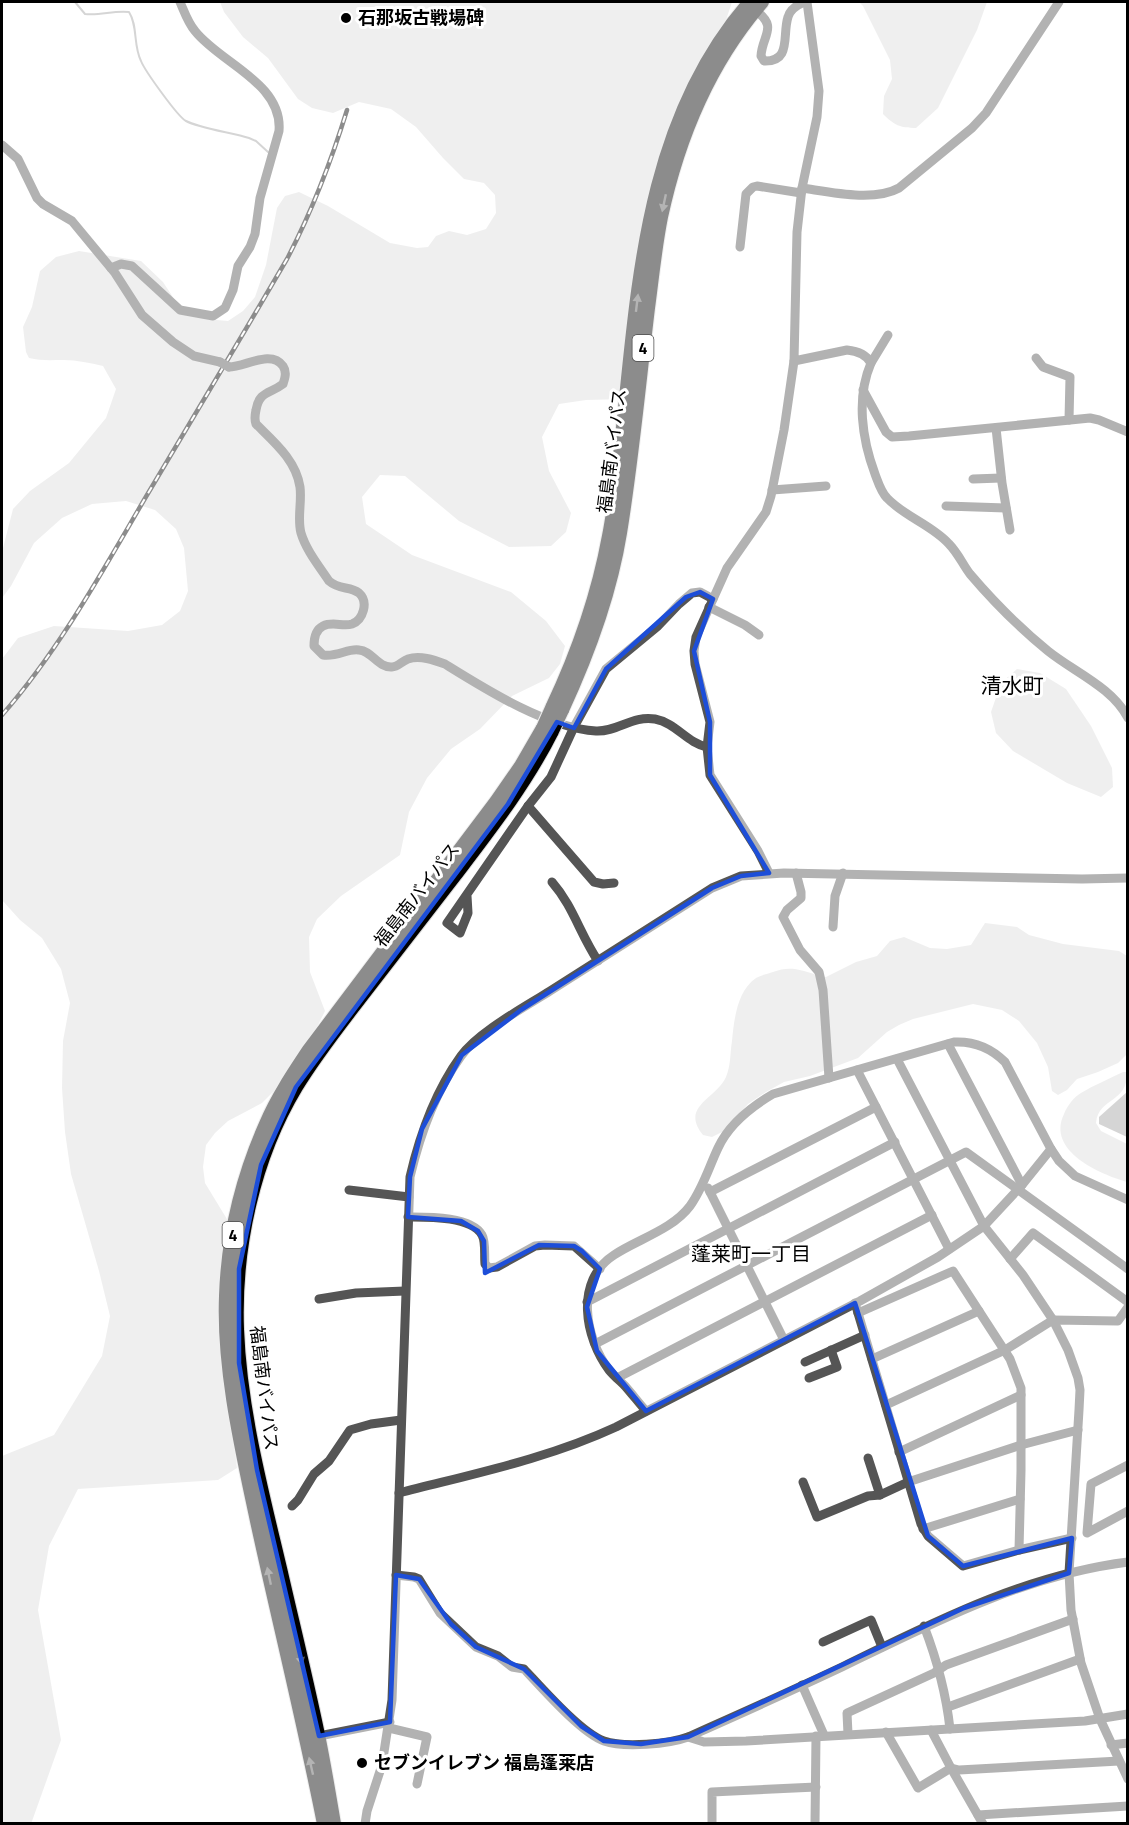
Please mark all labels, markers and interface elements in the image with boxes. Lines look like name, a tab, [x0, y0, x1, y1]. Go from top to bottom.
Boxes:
place label: 石那坂古戦場碑	[358, 4, 484, 31]
marker: 石那坂古戦場碑	[339, 11, 353, 25]
one-way arrow	[659, 194, 669, 212]
one-way arrow	[632, 294, 641, 313]
road number: 4	[632, 335, 654, 361]
street label: 福島南バイパス	[590, 387, 633, 515]
district label: 清水町	[981, 669, 1044, 701]
street label: 福島南バイパス	[367, 837, 466, 953]
road number: 4	[222, 1222, 244, 1248]
district label: 蓬莱町一丁目	[691, 1238, 811, 1269]
street label: 福島南バイパス	[243, 1324, 286, 1452]
one-way arrow	[264, 1567, 274, 1585]
one-way arrow	[296, 1646, 305, 1665]
place label: セブンイレブン 福島蓬莱店	[374, 1749, 594, 1776]
marker: セブンイレブン 福島蓬莱店	[355, 1756, 369, 1770]
one-way arrow	[306, 1757, 316, 1776]

